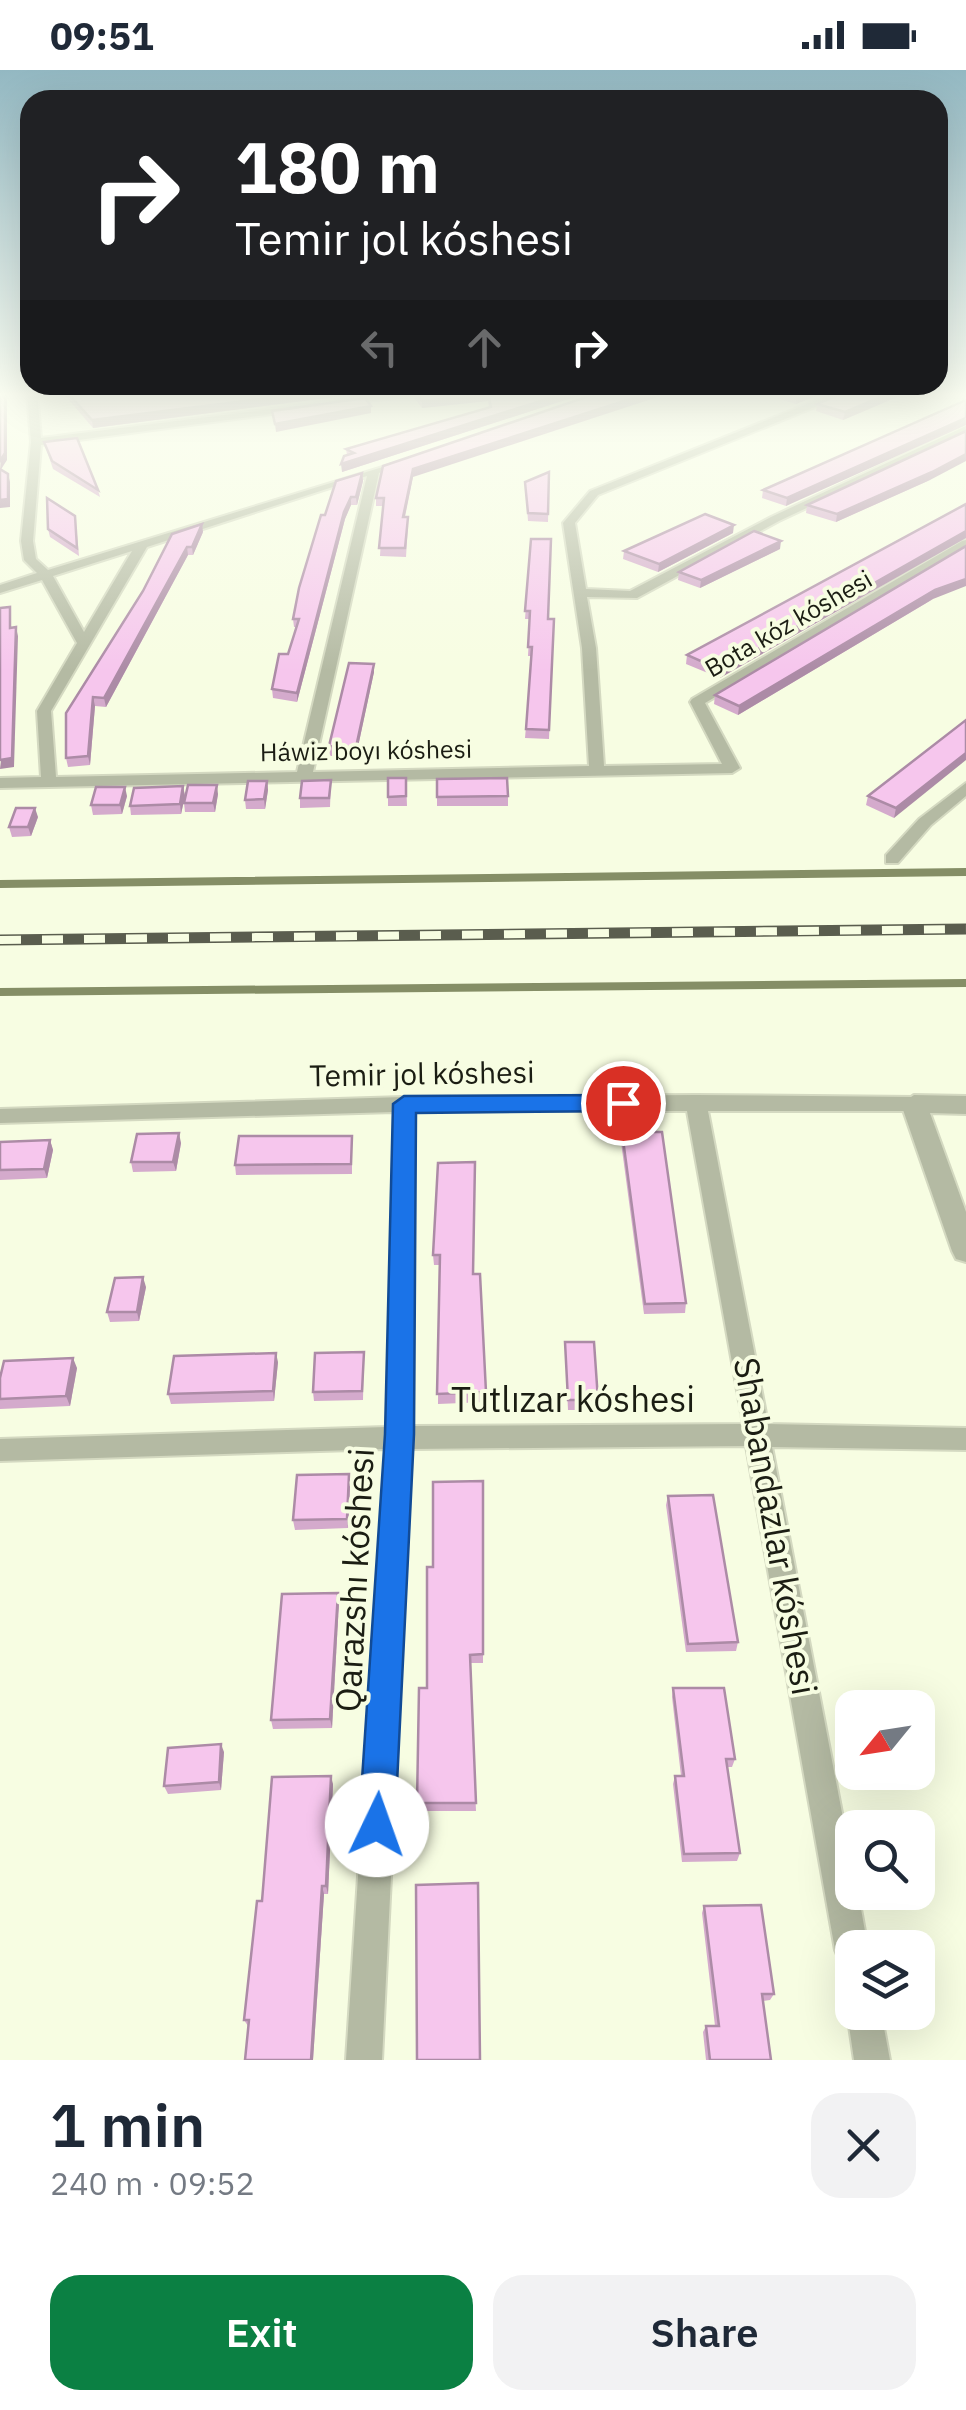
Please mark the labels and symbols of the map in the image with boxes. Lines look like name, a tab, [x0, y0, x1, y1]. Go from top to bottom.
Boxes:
street label: Bota kóz kóshesi	[698, 562, 878, 684]
street label: Háwiz boyı kóshesi	[260, 732, 472, 768]
street label: Temir jol kóshesi	[309, 1052, 535, 1094]
pin	[581, 1061, 666, 1146]
street label: Shabandazlar kóshesi	[724, 1354, 828, 1698]
street label: Tutlızar kóshesi	[451, 1376, 695, 1422]
street label: Qarazshı kóshesi	[324, 1447, 384, 1713]
north arrow	[835, 1690, 935, 1790]
position arrow	[325, 1773, 429, 1877]

